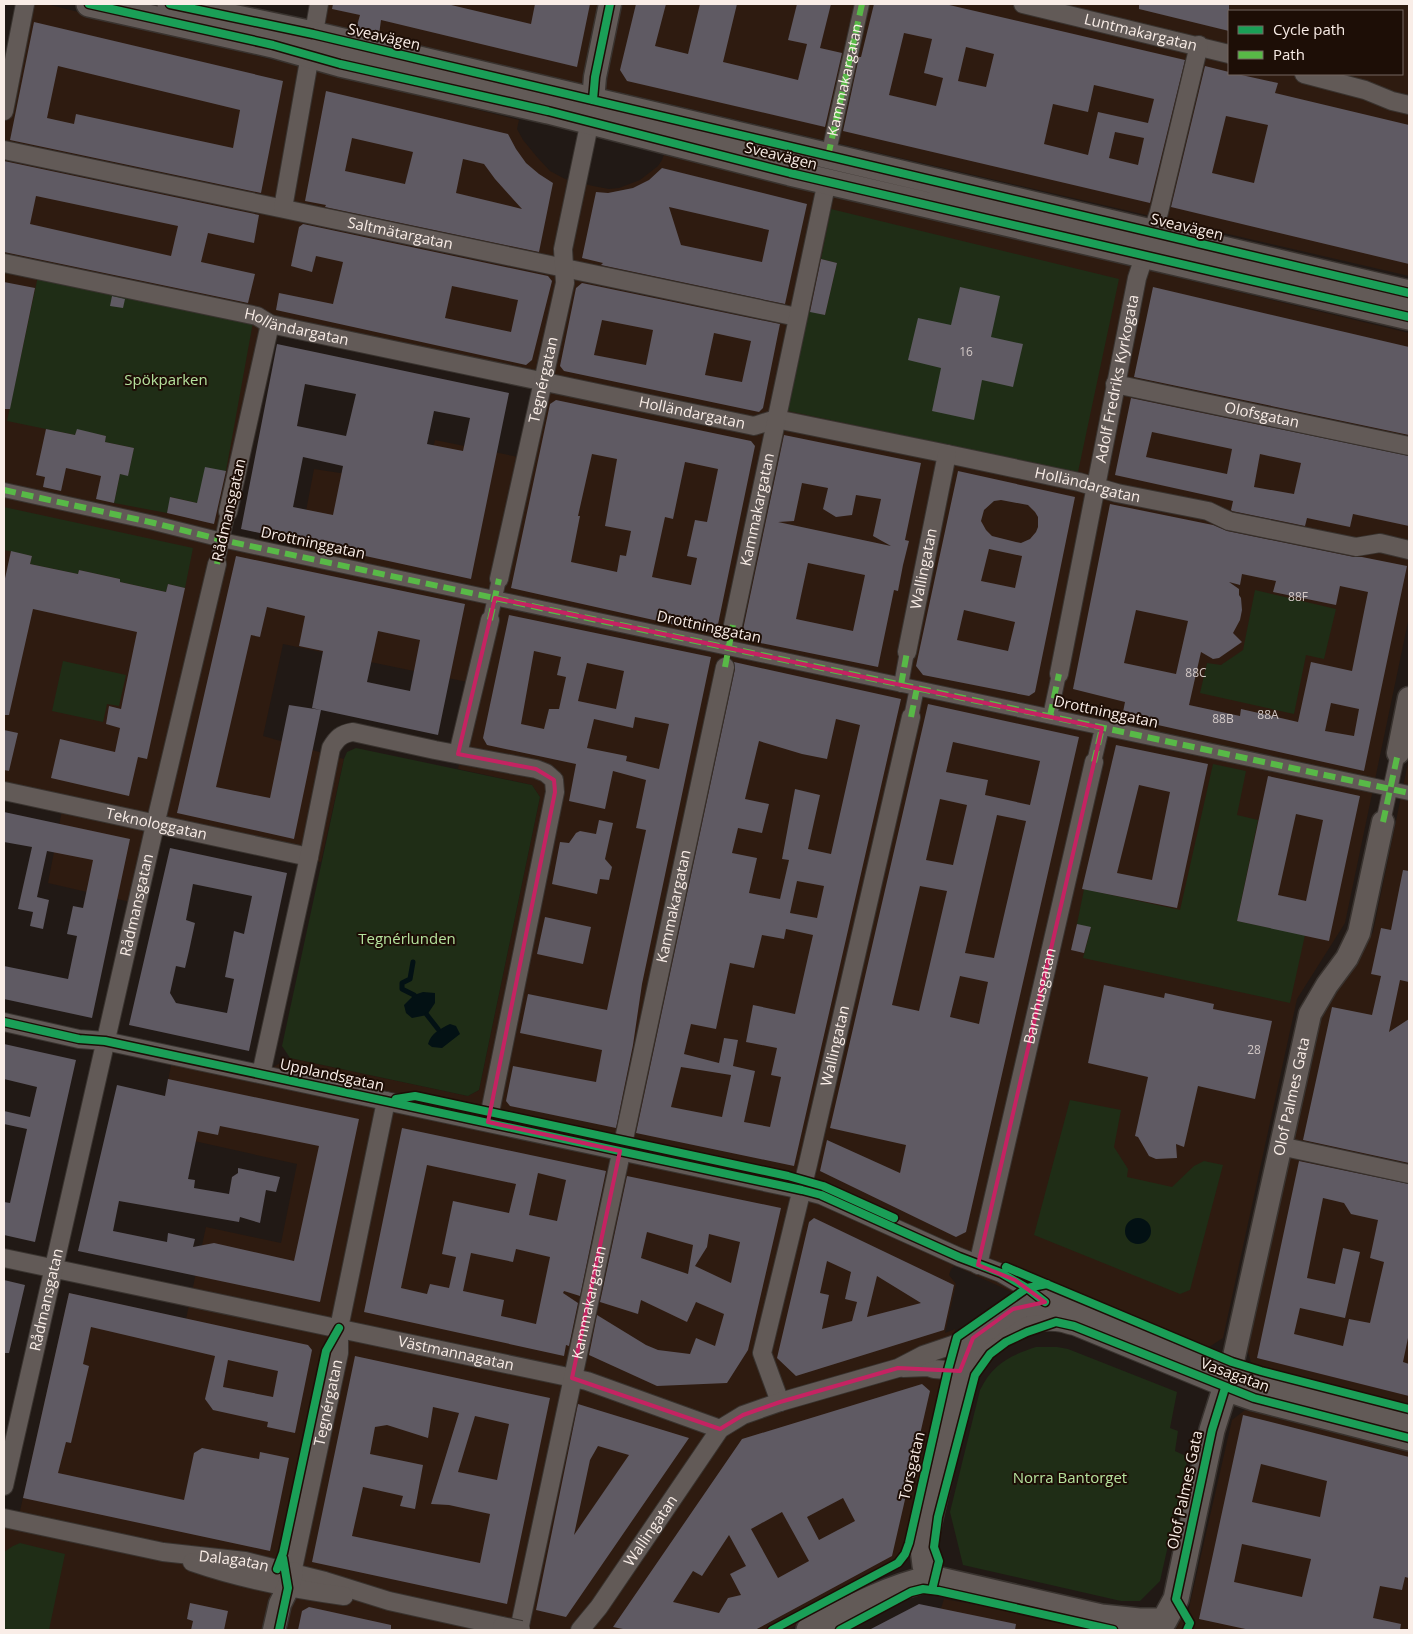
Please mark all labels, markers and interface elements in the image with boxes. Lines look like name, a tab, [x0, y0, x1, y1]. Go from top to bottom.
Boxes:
street label: Luntmakargatan	[1082, 8, 1199, 55]
legend	[1228, 10, 1403, 75]
street label: Sveavägen	[346, 18, 423, 54]
text: Cycle path	[1273, 19, 1345, 39]
street label: Kammakargatan	[822, 21, 866, 138]
text: Path	[1273, 44, 1305, 64]
street label: Sveavägen	[743, 136, 820, 174]
street label: Sveavägen	[1149, 208, 1226, 244]
street label: Saltmätargatan	[346, 212, 455, 253]
street label: Adolf Fredriks Kyrkogata	[1090, 293, 1143, 464]
street label: Holländargatan	[243, 303, 351, 349]
street label: Tegnérgatan	[523, 335, 562, 425]
house number: 16	[959, 343, 973, 360]
park label: Spökparken	[124, 369, 208, 389]
street label: Holländargatan	[637, 391, 747, 433]
street label: Olofsgatan	[1223, 396, 1301, 432]
street label: Kammakargatan	[735, 451, 778, 568]
street label: Rådmansgatan	[207, 457, 250, 563]
street label: Holländargatan	[1033, 462, 1142, 506]
street label: Drottninggatan	[259, 521, 367, 563]
street label: Wallingatan	[905, 526, 941, 611]
house number: 88F	[1288, 588, 1308, 605]
street label: Drottninggatan	[655, 605, 763, 647]
house number: 88C	[1185, 664, 1207, 681]
street label: Drottninggatan	[1052, 690, 1160, 732]
house number: 88A	[1257, 706, 1279, 723]
house number: 88B	[1212, 710, 1234, 727]
street label: Teknologgatan	[104, 802, 209, 844]
street label: Kammakargatan	[651, 848, 695, 965]
street label: Rådmansgatan	[114, 851, 157, 958]
park label: Tegnérlunden	[358, 928, 456, 948]
street label: Barnhusgatan	[1018, 946, 1060, 1046]
street label: Wallingatan	[815, 1003, 853, 1088]
street label: Olof Palmes Gata	[1268, 1035, 1314, 1158]
house number: 28	[1247, 1041, 1261, 1058]
street label: Upplandsgatan	[278, 1053, 386, 1095]
street label: Kammakargatan	[566, 1244, 610, 1361]
street label: Rådmansgatan	[24, 1246, 67, 1353]
street label: Västmannagatan	[396, 1330, 516, 1374]
street label: Vasagatan	[1198, 1352, 1273, 1396]
street label: Tegnérgatan	[308, 1357, 346, 1448]
street label: Torsgatan	[893, 1429, 929, 1502]
street label: Olof Palmes Gata	[1162, 1429, 1206, 1551]
park label: Norra Bantorget	[1013, 1467, 1127, 1487]
street label: Wallingatan	[619, 1491, 681, 1570]
street label: Dalagatan	[198, 1545, 271, 1576]

